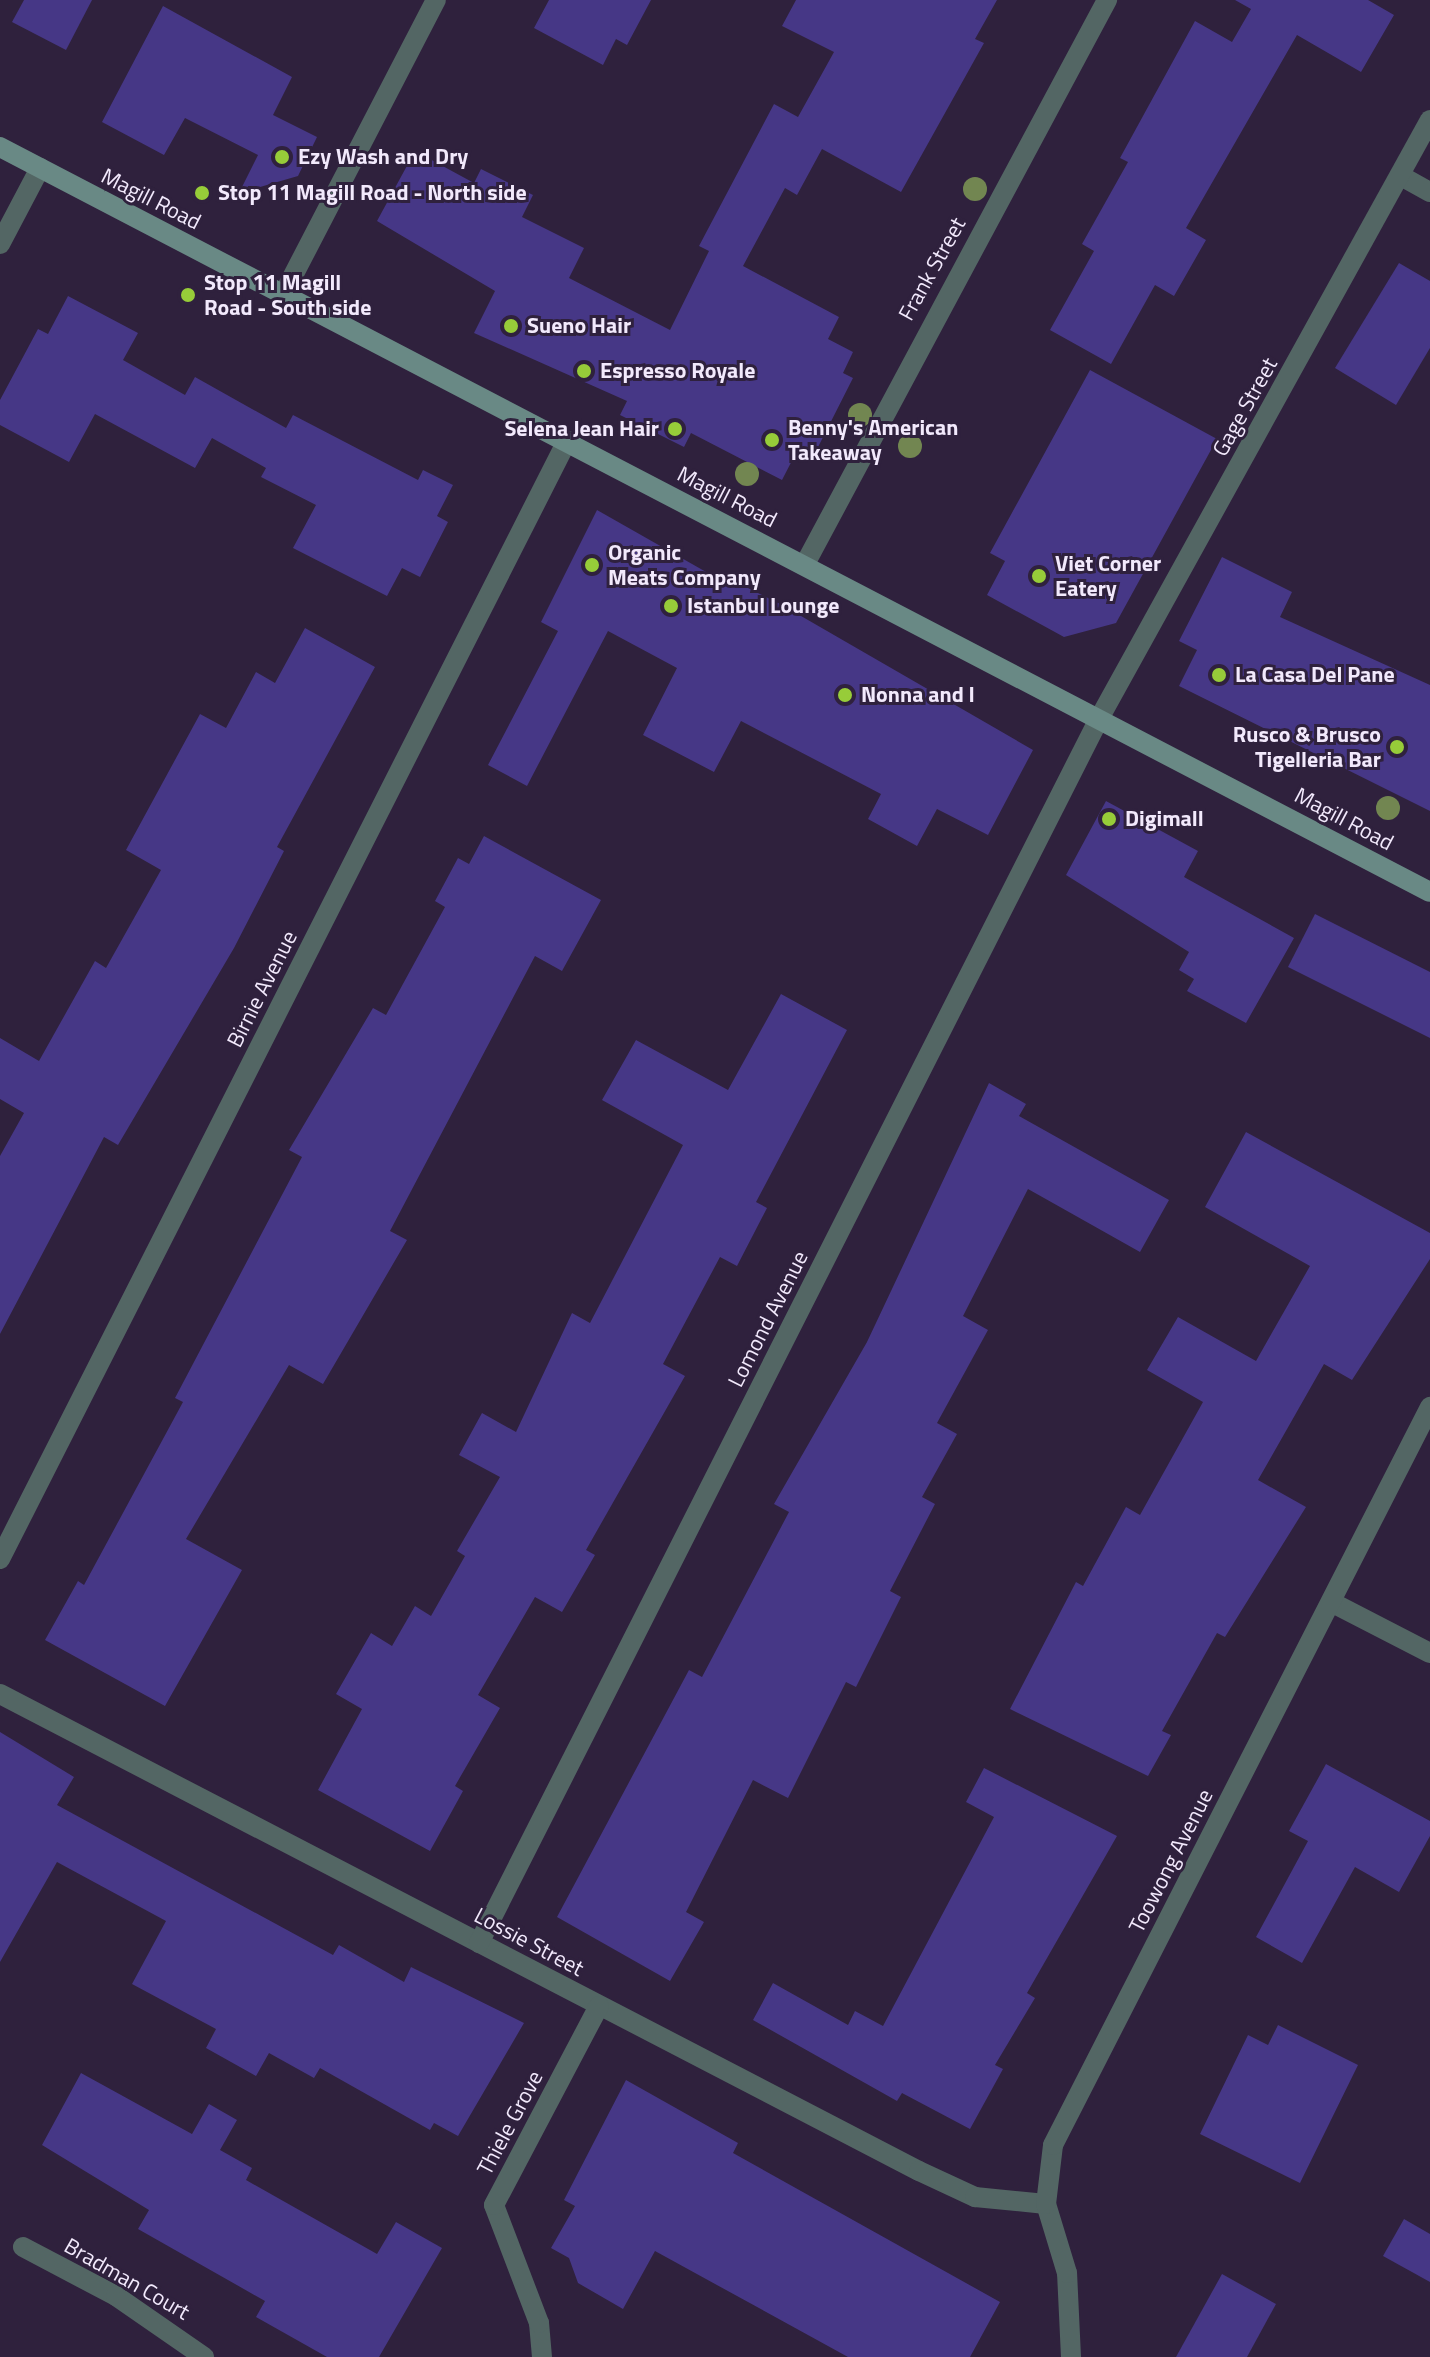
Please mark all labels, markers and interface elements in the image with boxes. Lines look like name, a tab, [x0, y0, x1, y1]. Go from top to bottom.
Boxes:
place label: Ezy Wash and Dry	[298, 144, 468, 170]
marker: Ezy Wash and Dry	[273, 148, 291, 166]
street label: Magill Road	[97, 163, 205, 235]
place label: Stop 11 Magill Road - North side	[218, 180, 527, 206]
marker: Stop 11 Magill Road - North side	[193, 184, 211, 202]
street label: Frank Street	[893, 213, 971, 325]
place label: Stop 11 Magill Road - South side	[204, 269, 371, 320]
marker: Stop 11 Magill Road - South side	[179, 286, 197, 304]
place label: Sueno Hair	[527, 313, 631, 339]
marker: Sueno Hair	[502, 317, 520, 335]
street label: Gage Street	[1207, 353, 1283, 461]
place label: Espresso Royale	[600, 358, 755, 384]
marker: Espresso Royale	[575, 362, 593, 380]
place label: Benny's American Takeaway	[788, 414, 958, 466]
place label: Selena Jean Hair	[504, 416, 659, 442]
marker: Selena Jean Hair	[666, 420, 684, 438]
marker: Benny's American Takeaway	[763, 431, 781, 449]
street label: Magill Road	[673, 461, 781, 533]
place label: Organic Meats Company	[608, 539, 761, 590]
place label: Viet Corner Eatery	[1055, 550, 1161, 602]
marker: Organic Meats Company	[583, 556, 601, 574]
marker: Viet Corner Eatery	[1030, 567, 1048, 585]
place label: Istanbul Lounge	[687, 593, 839, 619]
marker: Istanbul Lounge	[662, 597, 680, 615]
place label: La Casa Del Pane	[1235, 662, 1395, 688]
marker: La Casa Del Pane	[1210, 666, 1228, 684]
place label: Nonna and I	[861, 682, 975, 708]
marker: Nonna and I	[836, 686, 854, 704]
place label: Rusco & Brusco Tigelleria Bar	[1233, 721, 1381, 772]
marker: Rusco & Brusco Tigelleria Bar	[1388, 738, 1406, 756]
street label: Magill Road	[1290, 782, 1398, 856]
place label: Digimall	[1125, 806, 1204, 832]
marker: Digimall	[1100, 810, 1118, 828]
street label: Birnie Avenue	[221, 926, 303, 1052]
street label: Lomond Avenue	[722, 1247, 814, 1391]
street label: Toowong Avenue	[1123, 1785, 1219, 1937]
street label: Lossie Street	[470, 1902, 588, 1982]
street label: Thiele Grove	[472, 2066, 548, 2180]
street label: Bradman Court	[60, 2233, 194, 2325]

